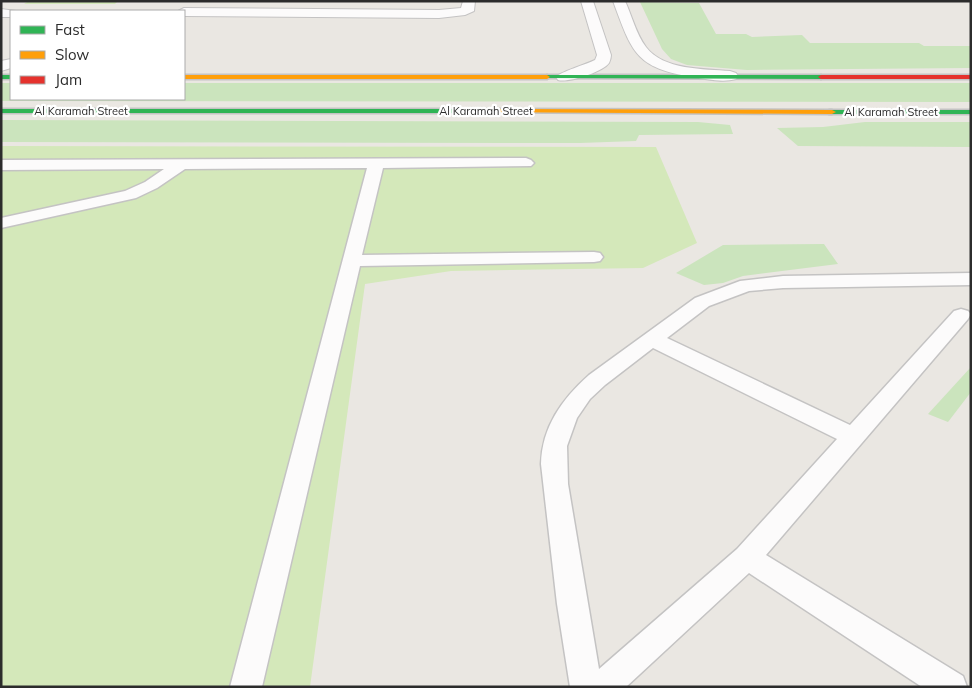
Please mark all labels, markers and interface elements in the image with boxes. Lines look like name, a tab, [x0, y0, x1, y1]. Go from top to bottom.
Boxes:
legend	[10, 10, 185, 100]
text: Fast	[55, 20, 85, 39]
text: Slow	[55, 45, 89, 64]
text: Jam	[55, 70, 82, 89]
street label: Al Karamah Street	[34, 104, 128, 118]
street label: Al Karamah Street	[439, 104, 533, 118]
street label: Al Karamah Street	[844, 105, 938, 119]

